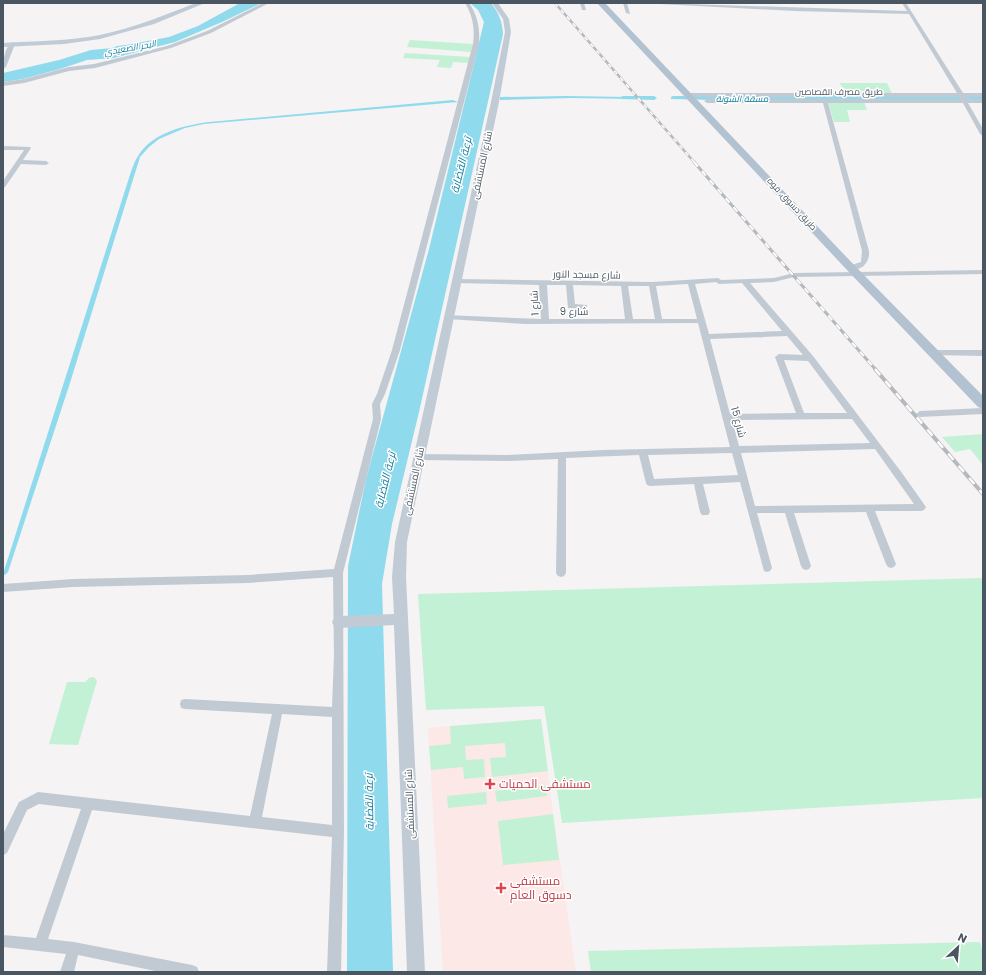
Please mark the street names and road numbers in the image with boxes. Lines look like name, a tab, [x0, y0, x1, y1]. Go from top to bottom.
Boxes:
street label: طريق مصرف القصاصين	[795, 86, 883, 98]
street label: شارع المستشفى	[467, 130, 496, 201]
street label: طريق دسوق, فوه	[764, 175, 820, 233]
street label: شارع مسجد النور	[552, 266, 621, 283]
street label: شارع 1	[526, 290, 543, 316]
street label: شارع 9	[560, 304, 588, 319]
street label: شارع 15	[727, 405, 750, 439]
street label: شارع المستشفى	[399, 446, 428, 517]
street label: شارع المستشفى	[401, 769, 418, 839]

